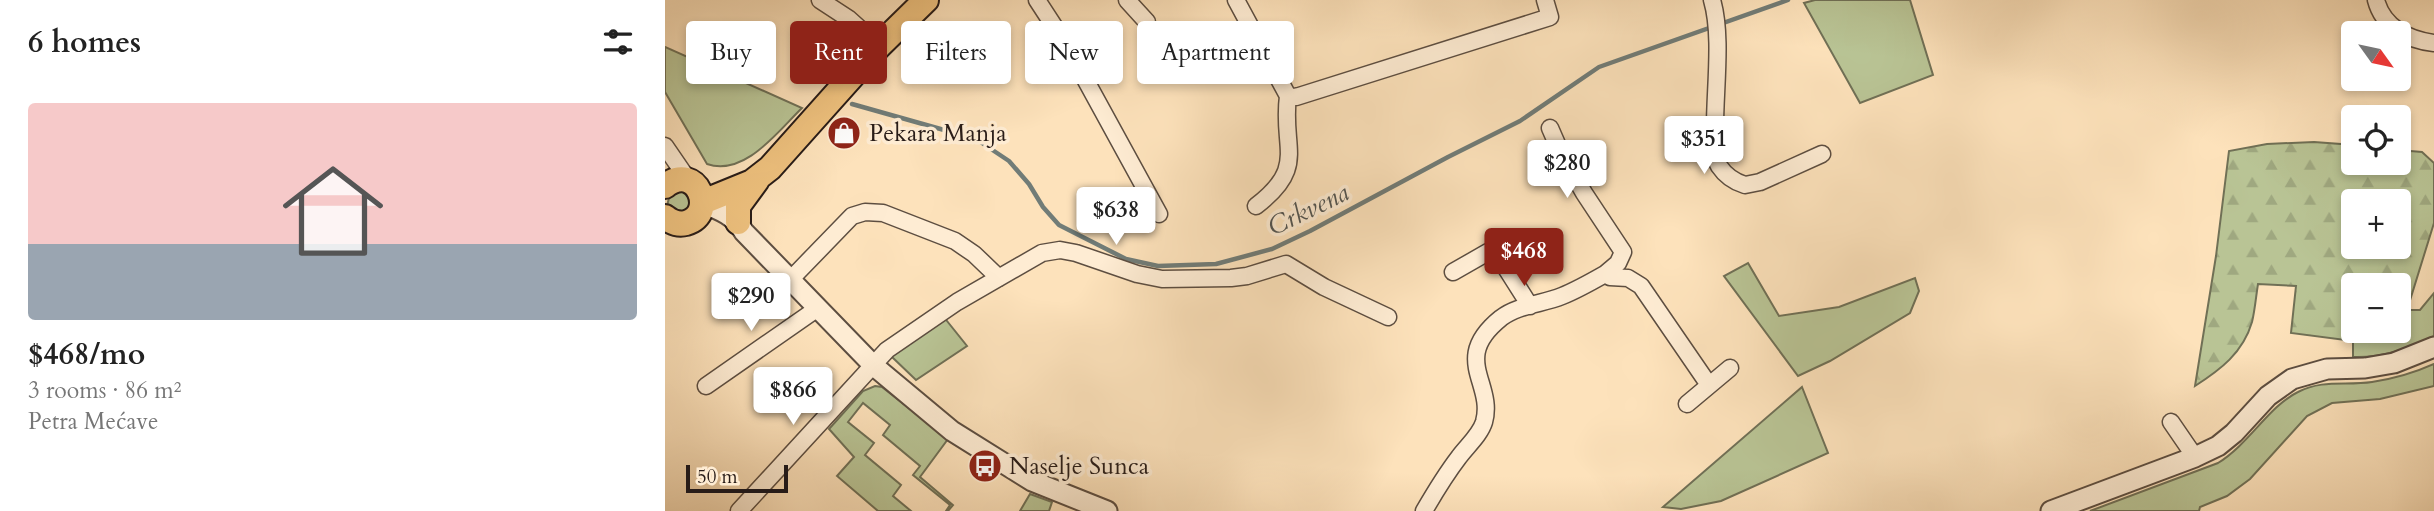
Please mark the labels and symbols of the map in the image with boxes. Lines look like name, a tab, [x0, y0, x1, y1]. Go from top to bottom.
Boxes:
north arrow	[2341, 21, 2411, 91]
shop icon: Pekara Manja	[825, 114, 863, 152]
pin: $351	[1663, 116, 1745, 176]
place label: Pekara Manja	[869, 117, 1007, 150]
pin: $280	[1526, 140, 1608, 200]
water label: Crkvena	[1262, 175, 1355, 244]
pin: $638	[1075, 188, 1157, 247]
pin: $468	[1483, 229, 1565, 288]
pin: $290	[710, 274, 792, 333]
pin: $866	[752, 368, 834, 427]
bus stop icon: Naselje Sunca	[966, 447, 1004, 485]
place label: Naselje Sunca	[1009, 450, 1150, 483]
scale bar	[686, 462, 787, 494]

